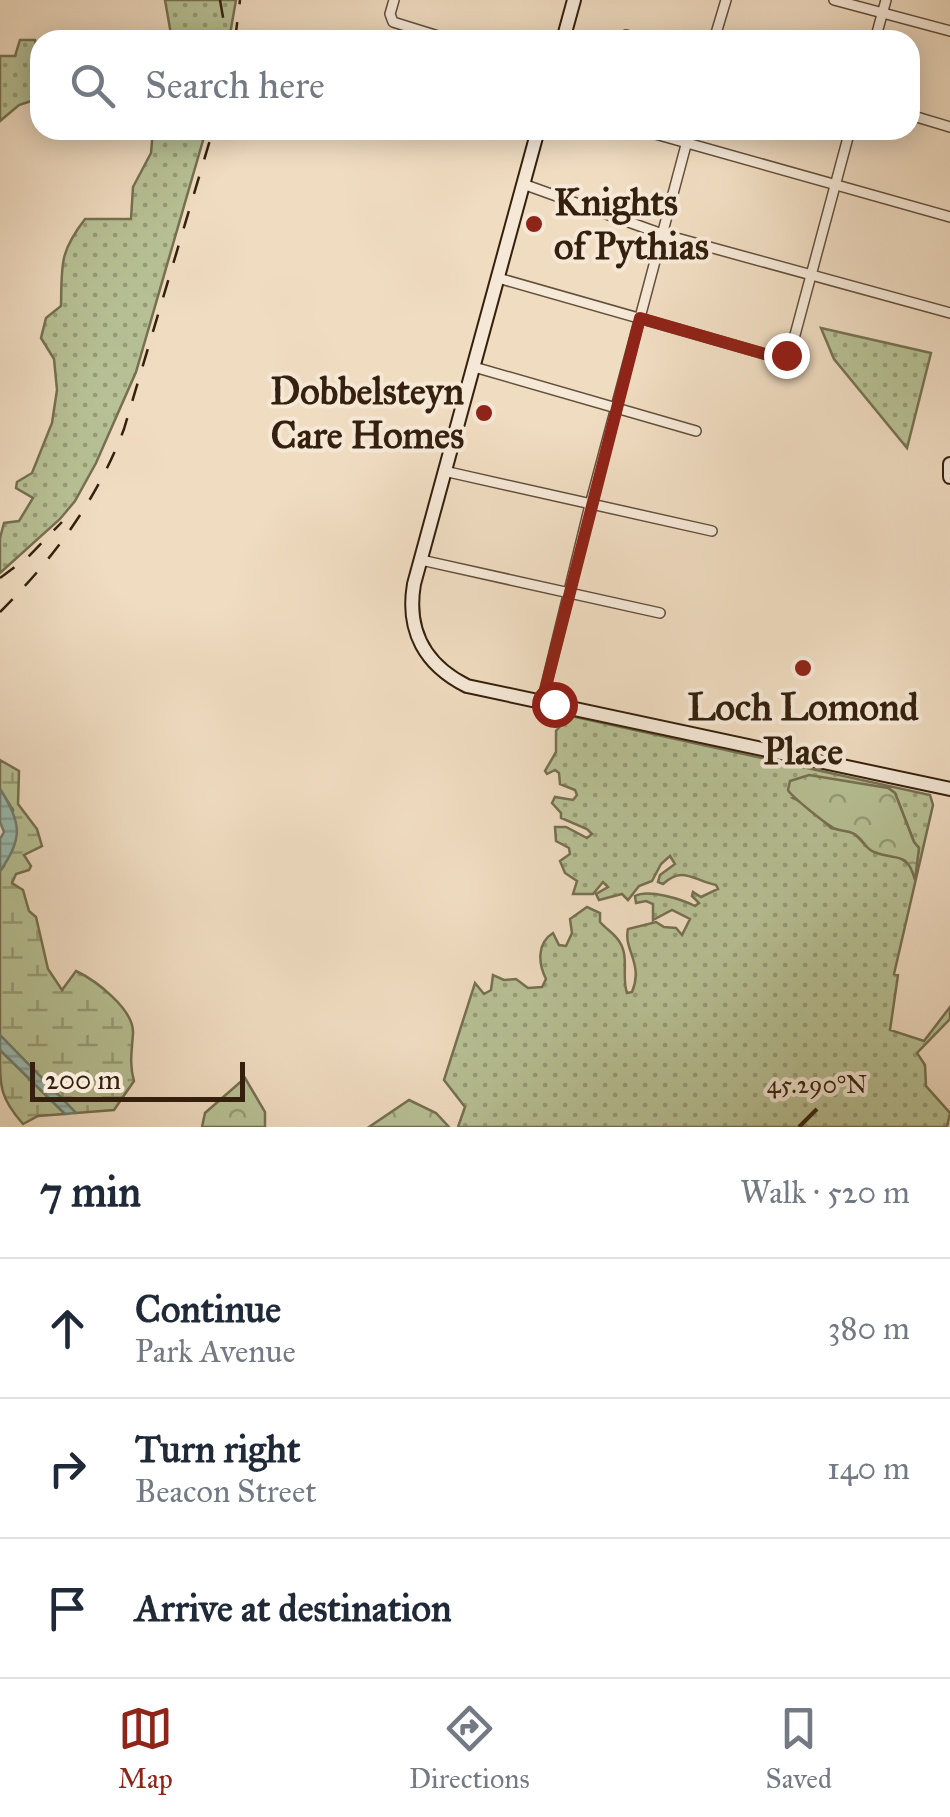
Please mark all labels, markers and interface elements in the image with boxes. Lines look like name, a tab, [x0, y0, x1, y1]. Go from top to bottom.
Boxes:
search box	[30, 30, 920, 140]
icon: search	[65, 58, 120, 113]
text: Search here	[145, 62, 325, 108]
place label: Knights of Pythias	[554, 179, 709, 269]
marker: Knights of Pythias	[523, 213, 545, 235]
route end	[764, 333, 810, 379]
place label: Dobbelsteyn Care Homes	[270, 368, 464, 458]
marker: Dobbelsteyn Care Homes	[473, 402, 495, 424]
marker: Loch Lomond Place	[792, 657, 814, 679]
route start	[532, 682, 578, 728]
place label: Loch Lomond Place	[687, 684, 919, 774]
scale bar	[30, 1057, 245, 1102]
text: 200 m	[45, 1062, 121, 1097]
text: 45.290°N	[767, 1069, 867, 1100]
text: 7 min	[40, 1166, 141, 1218]
text: Walk · 520 m	[740, 1173, 910, 1212]
text: Continue	[135, 1286, 281, 1332]
icon: ahead	[40, 1301, 95, 1356]
text: 380 m	[828, 1309, 910, 1348]
text: Park Avenue	[135, 1332, 296, 1371]
text: Turn right	[135, 1426, 301, 1472]
icon: right	[40, 1441, 95, 1496]
text: 140 m	[827, 1449, 910, 1488]
text: Beacon Street	[135, 1472, 317, 1511]
icon: arrive	[40, 1581, 95, 1636]
text: Arrive at destination	[135, 1585, 452, 1631]
tab: Map	[118, 1701, 173, 1796]
tab: Directions	[409, 1701, 530, 1796]
tab: Saved	[766, 1701, 832, 1796]

